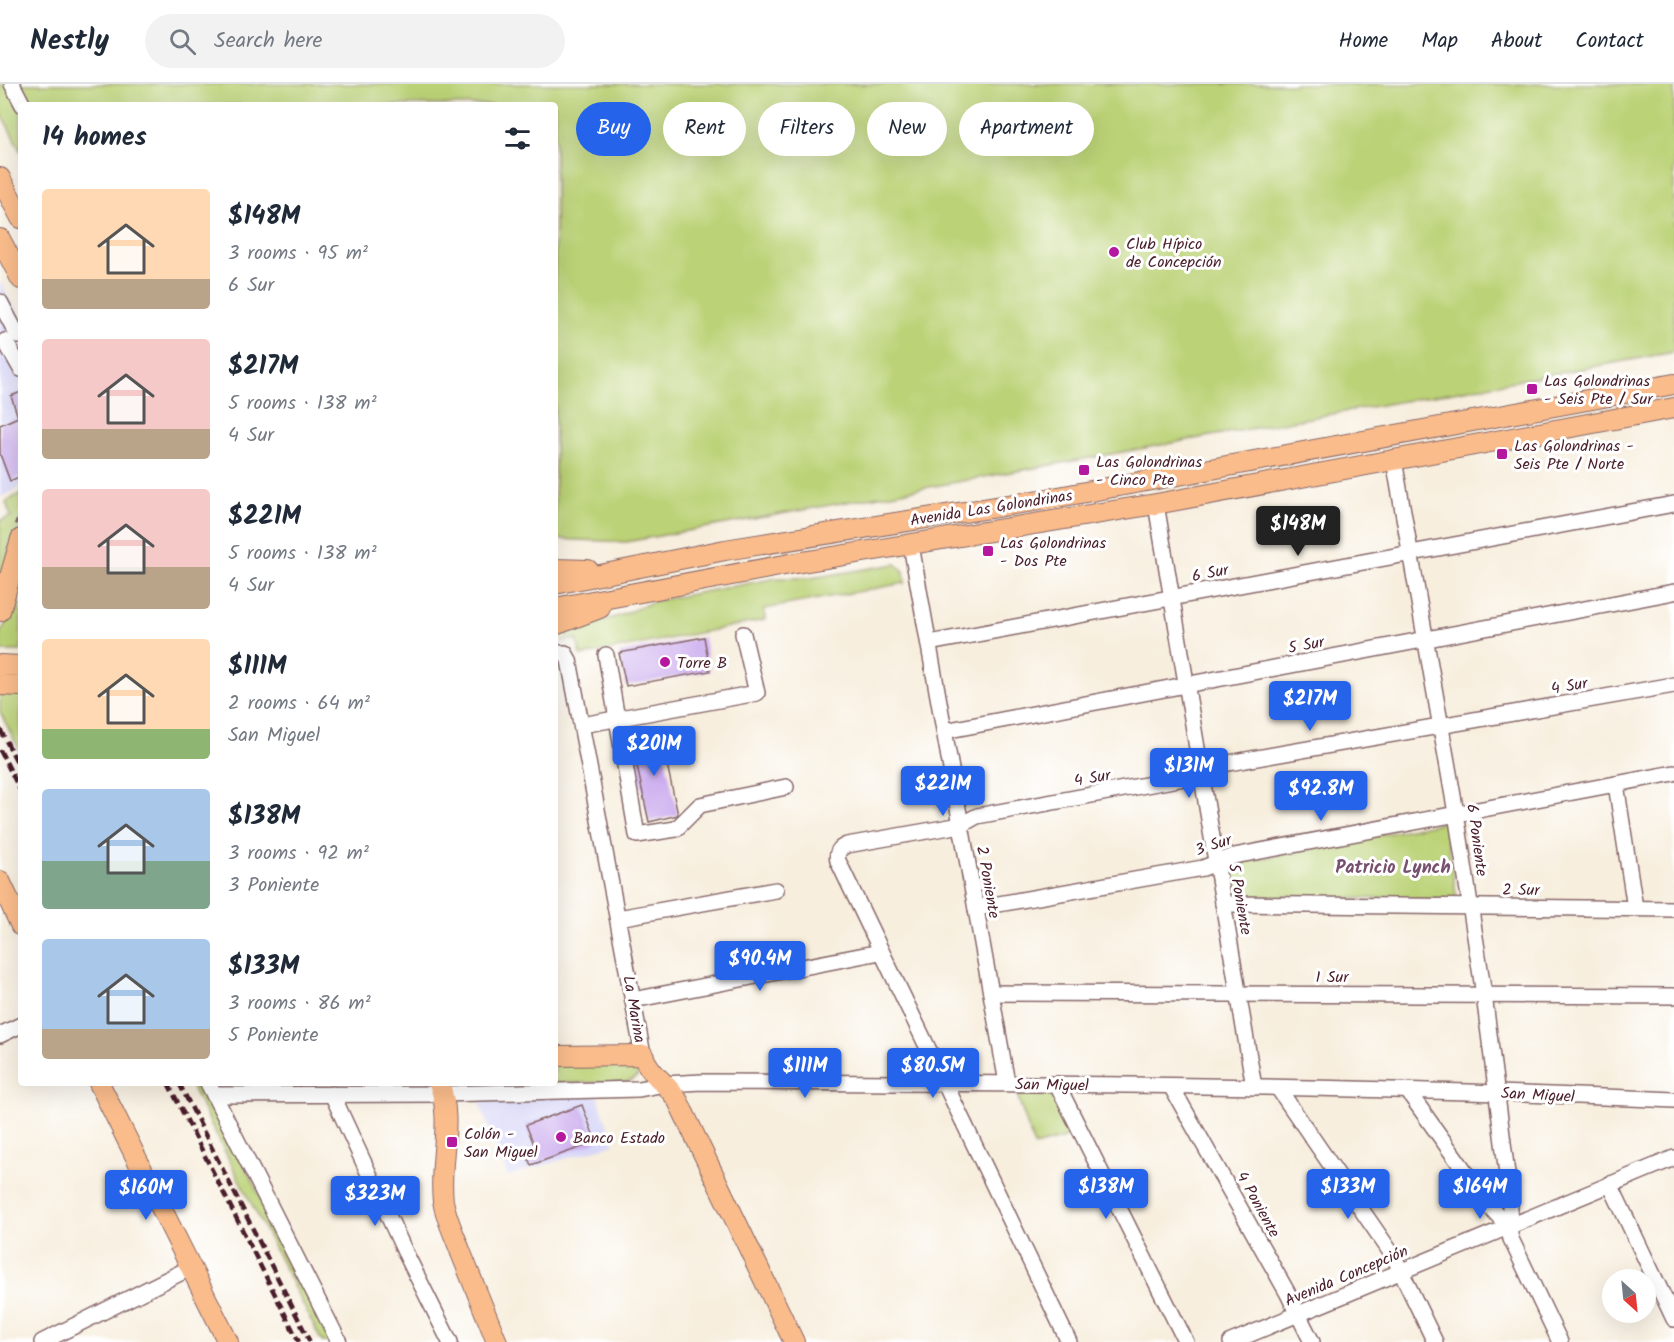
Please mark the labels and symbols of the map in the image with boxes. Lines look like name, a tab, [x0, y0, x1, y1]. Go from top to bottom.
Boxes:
place label: Club Hípico de Concepción	[1126, 232, 1222, 275]
marker: Club Hípico de Concepción	[1107, 245, 1121, 259]
place label: Las Golondrinas - Seis Pte / Sur	[1544, 369, 1654, 412]
marker: Las Golondrinas - Seis Pte / Sur	[1525, 382, 1539, 396]
place label: Las Golondrinas - Seis Pte / Norte	[1514, 434, 1634, 477]
marker: Las Golondrinas - Seis Pte / Norte	[1495, 447, 1509, 461]
place label: Las Golondrinas - Cinco Pte	[1096, 450, 1202, 493]
marker: Las Golondrinas - Cinco Pte	[1077, 463, 1091, 477]
street label: Avenida Las Golondrinas	[908, 483, 1074, 534]
pin: $148M	[1256, 506, 1340, 557]
place label: Las Golondrinas - Dos Pte	[1000, 531, 1106, 574]
marker: Las Golondrinas - Dos Pte	[981, 544, 995, 558]
street label: 6 Sur	[1190, 557, 1232, 589]
street label: 5 Sur	[1286, 629, 1328, 661]
place label: Torre B	[677, 651, 727, 676]
marker: Torre B	[658, 655, 672, 669]
street label: 4 Sur	[1549, 671, 1591, 702]
pin: $217M	[1268, 681, 1352, 732]
pin: $201M	[612, 726, 696, 777]
pin: $131M	[1147, 748, 1231, 799]
street label: 4 Sur	[1072, 763, 1114, 794]
pin: $221M	[901, 766, 985, 817]
pin: $92.8M	[1272, 771, 1370, 822]
street label: 6 Poniente	[1459, 802, 1494, 878]
street label: 3 Sur	[1192, 827, 1237, 863]
street label: 2 Poniente	[969, 844, 1006, 920]
district label: Patricio Lynch	[1335, 854, 1451, 883]
street label: 5 Poniente	[1221, 861, 1258, 937]
street label: 2 Sur	[1502, 878, 1541, 903]
pin: $90.4M	[711, 941, 809, 992]
street label: 1 Sur	[1316, 965, 1350, 990]
street label: La Marina	[615, 974, 652, 1045]
pin: $111M	[763, 1048, 847, 1099]
pin: $80.5M	[884, 1048, 982, 1099]
street label: San Miguel	[1015, 1072, 1089, 1099]
street label: San Miguel	[1500, 1081, 1575, 1110]
place label: Colón - San Miguel	[464, 1122, 538, 1165]
place label: Banco Estado	[573, 1126, 665, 1151]
marker: Banco Estado	[554, 1130, 568, 1144]
marker: Colón - San Miguel	[445, 1135, 459, 1149]
street label: 4 Poniente	[1229, 1167, 1286, 1243]
pin: $138M	[1064, 1169, 1148, 1220]
pin: $133M	[1306, 1169, 1390, 1220]
pin: $164M	[1438, 1169, 1522, 1220]
pin: $160M	[104, 1170, 188, 1221]
pin: $323M	[333, 1176, 417, 1227]
street label: Avenida Concepción	[1281, 1239, 1412, 1314]
north arrow	[1602, 1269, 1656, 1323]

